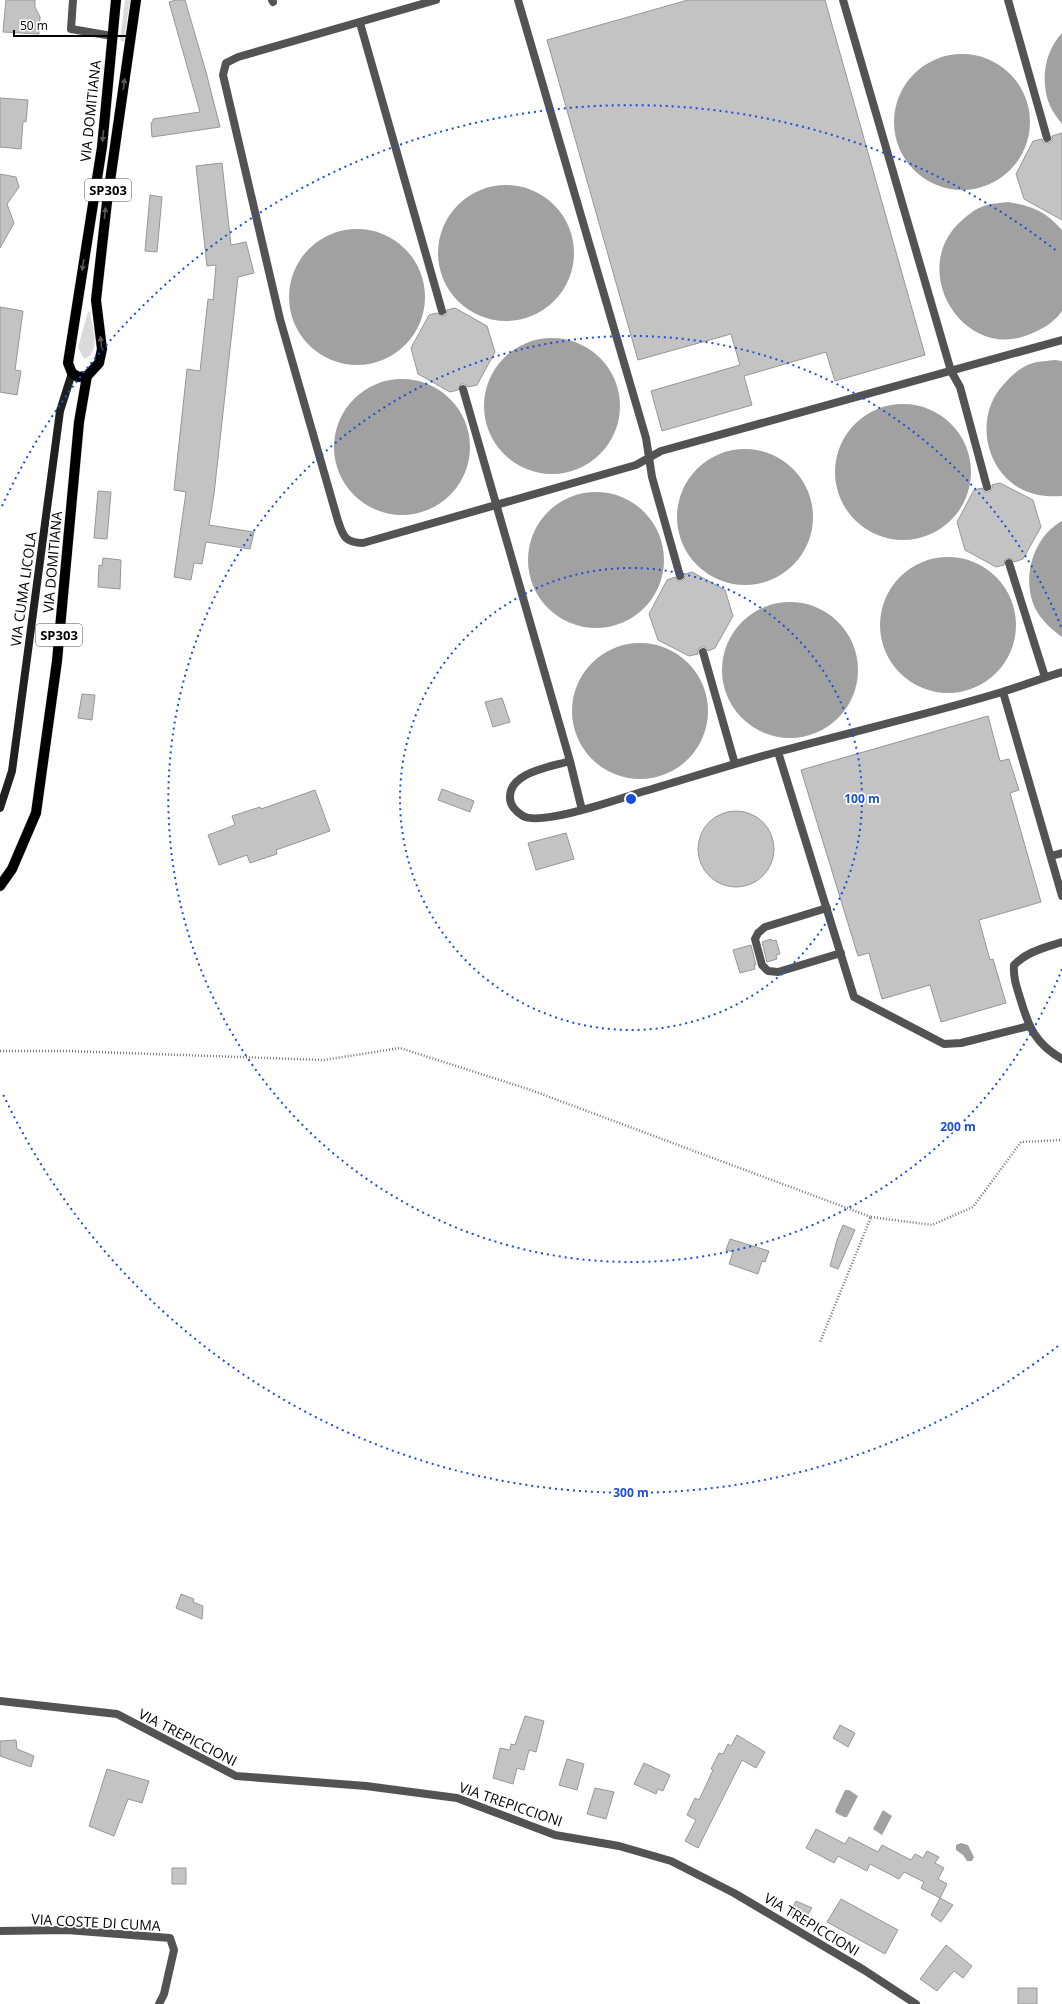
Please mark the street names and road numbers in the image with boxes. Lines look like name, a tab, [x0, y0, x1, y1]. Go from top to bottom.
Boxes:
street label: VIA DOMITIANA	[75, 59, 105, 163]
road number: SP303	[85, 179, 131, 201]
street label: VIA DOMITIANA	[38, 510, 66, 614]
street label: VIA CUMA LICOLA	[6, 530, 40, 648]
road number: SP303	[36, 624, 82, 646]
street label: VIA TREPICCIONI	[136, 1704, 240, 1770]
street label: VIA TREPICCIONI	[457, 1777, 565, 1831]
street label: VIA TREPICCIONI	[761, 1888, 863, 1960]
street label: VIA COSTE DI CUMA	[31, 1909, 161, 1935]

